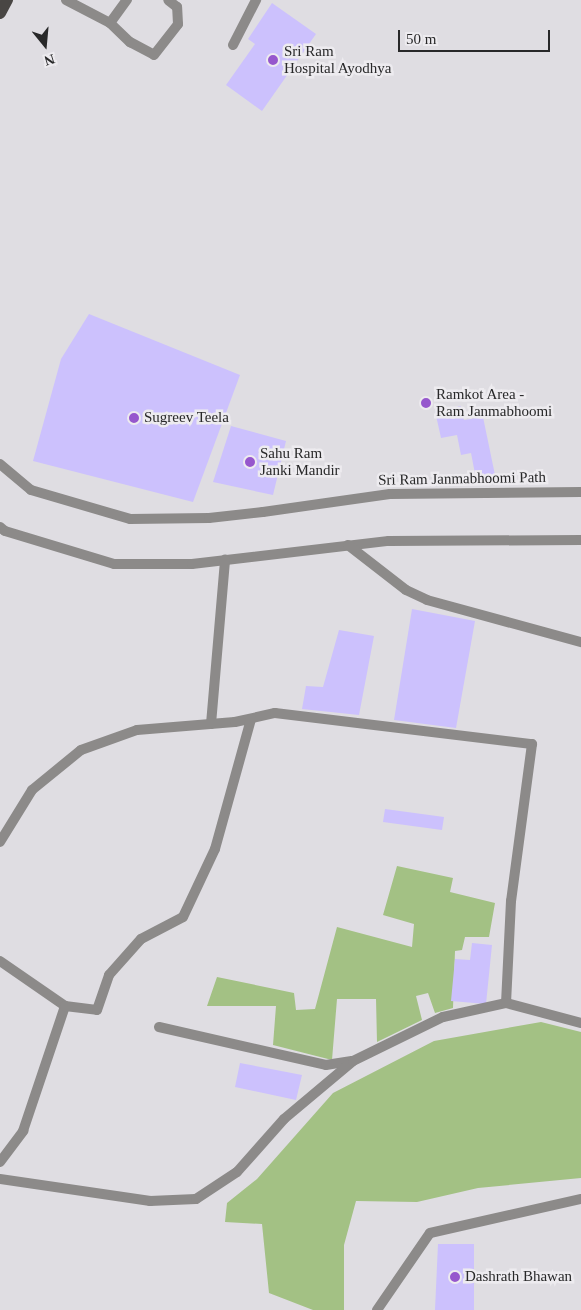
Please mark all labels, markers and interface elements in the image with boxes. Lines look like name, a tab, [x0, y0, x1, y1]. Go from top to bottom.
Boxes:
north arrow	[20, 20, 70, 70]
scale bar	[401, 20, 554, 52]
text: 50 m	[406, 31, 436, 47]
place label: Sri Ram Hospital Ayodhya	[284, 42, 392, 77]
text: N	[42, 51, 57, 68]
marker: Sri Ram Hospital Ayodhya	[266, 53, 280, 67]
place label: Ramkot Area - Ram Janmabhoomi	[436, 385, 552, 420]
marker: Ramkot Area - Ram Janmabhoomi	[420, 397, 432, 409]
place label: Sugreev Teela	[144, 409, 229, 427]
marker: Sugreev Teela	[128, 412, 140, 424]
place label: Sahu Ram Janki Mandir	[260, 444, 340, 479]
marker: Sahu Ram Janki Mandir	[244, 456, 256, 468]
street label: Sri Ram Janmabhoomi Path	[378, 469, 546, 489]
place label: Dashrath Bhawan	[465, 1268, 572, 1286]
marker: Dashrath Bhawan	[449, 1271, 461, 1283]

